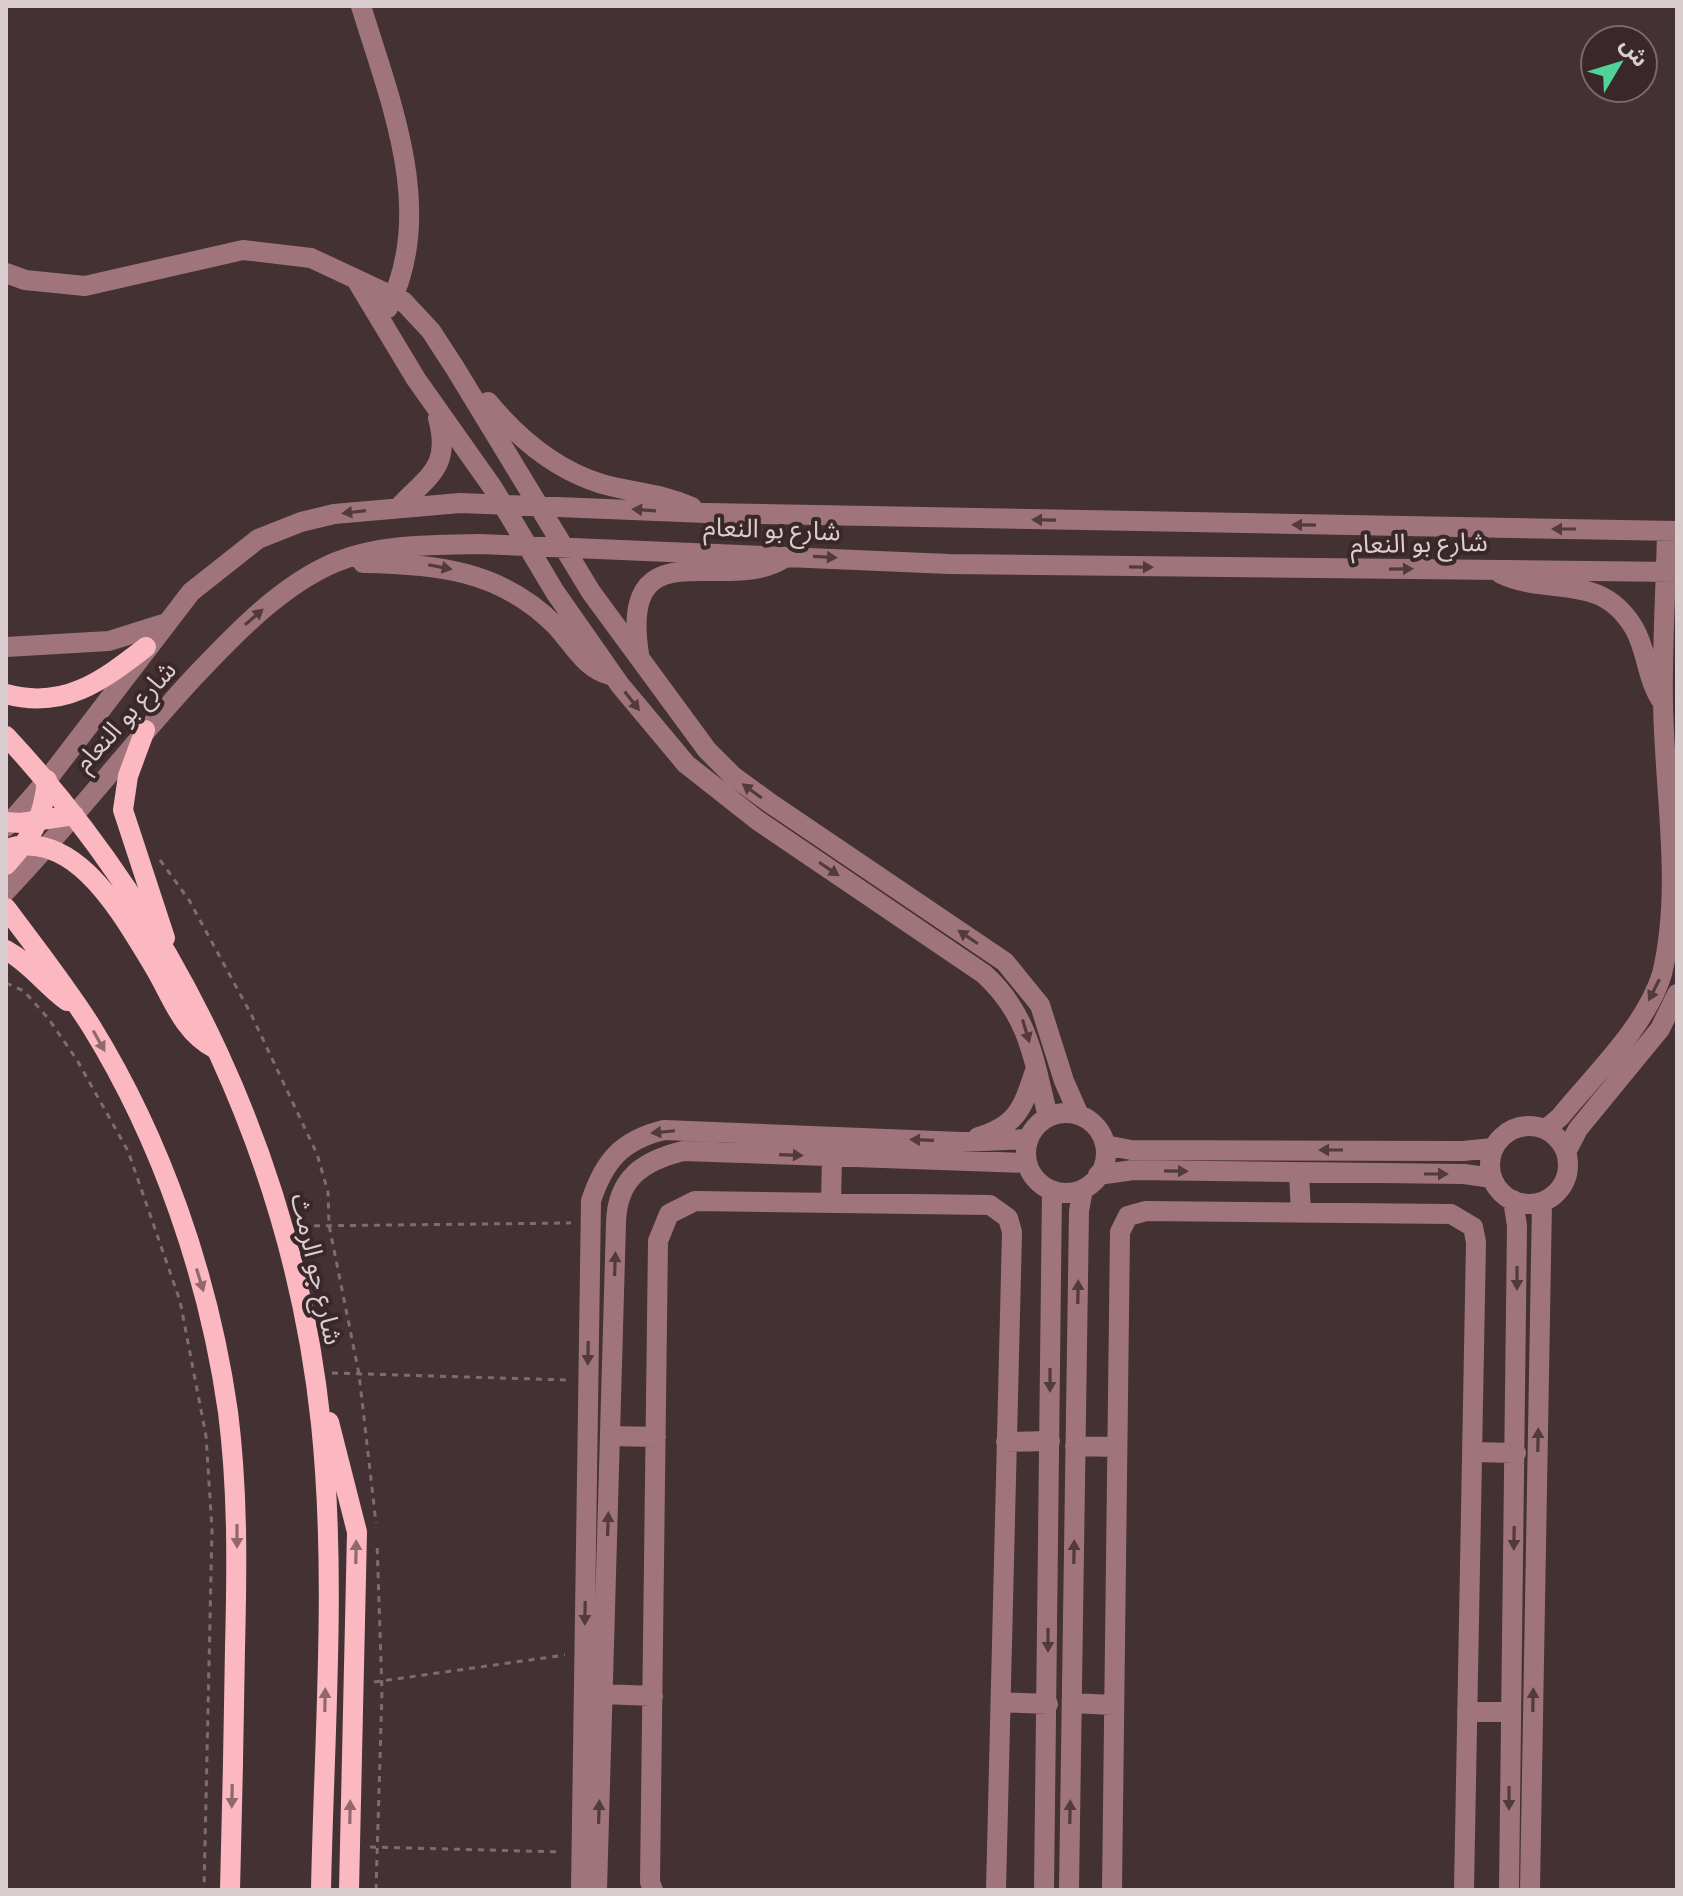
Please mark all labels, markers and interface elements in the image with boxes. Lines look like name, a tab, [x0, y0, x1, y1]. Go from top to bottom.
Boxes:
north arrow	[1579, 24, 1659, 104]
text: ش	[1615, 32, 1653, 72]
one-way arrow	[631, 503, 656, 516]
one-way arrow	[341, 505, 366, 518]
street label: شارع بو النعام	[703, 512, 841, 551]
one-way arrow	[1031, 514, 1056, 526]
one-way arrow	[1291, 519, 1316, 531]
one-way arrow	[1551, 523, 1576, 535]
street label: شارع بو النعام	[1350, 527, 1488, 564]
one-way arrow	[813, 551, 838, 564]
one-way arrow	[428, 561, 453, 574]
one-way arrow	[1129, 561, 1154, 574]
one-way arrow	[1389, 563, 1414, 576]
one-way arrow	[245, 609, 264, 627]
street label: شارع بو النعام	[68, 655, 186, 780]
one-way arrow	[624, 691, 640, 711]
one-way arrow	[742, 783, 763, 799]
one-way arrow	[818, 861, 839, 876]
one-way arrow	[957, 930, 978, 945]
one-way arrow	[1648, 979, 1661, 1002]
one-way arrow	[1020, 1020, 1033, 1044]
one-way arrow	[92, 1029, 106, 1052]
one-way arrow	[650, 1126, 675, 1139]
one-way arrow	[909, 1134, 934, 1147]
one-way arrow	[1318, 1144, 1343, 1156]
one-way arrow	[779, 1149, 804, 1162]
one-way arrow	[1164, 1164, 1189, 1177]
one-way arrow	[1424, 1168, 1449, 1180]
street label: شارع جو الرمث	[281, 1190, 349, 1349]
one-way arrow	[608, 1251, 621, 1276]
one-way arrow	[1511, 1266, 1523, 1291]
one-way arrow	[194, 1268, 207, 1292]
one-way arrow	[1072, 1279, 1084, 1304]
one-way arrow	[582, 1341, 595, 1366]
one-way arrow	[1044, 1368, 1056, 1393]
one-way arrow	[1531, 1427, 1544, 1452]
one-way arrow	[602, 1511, 615, 1536]
one-way arrow	[231, 1524, 243, 1549]
one-way arrow	[1508, 1526, 1520, 1551]
one-way arrow	[350, 1539, 362, 1564]
one-way arrow	[1068, 1539, 1080, 1564]
one-way arrow	[579, 1601, 591, 1626]
one-way arrow	[1042, 1628, 1054, 1653]
one-way arrow	[319, 1687, 331, 1712]
one-way arrow	[1527, 1687, 1540, 1712]
one-way arrow	[226, 1784, 239, 1809]
one-way arrow	[1503, 1786, 1515, 1811]
one-way arrow	[344, 1799, 357, 1824]
one-way arrow	[592, 1799, 605, 1824]
one-way arrow	[1064, 1799, 1076, 1824]

